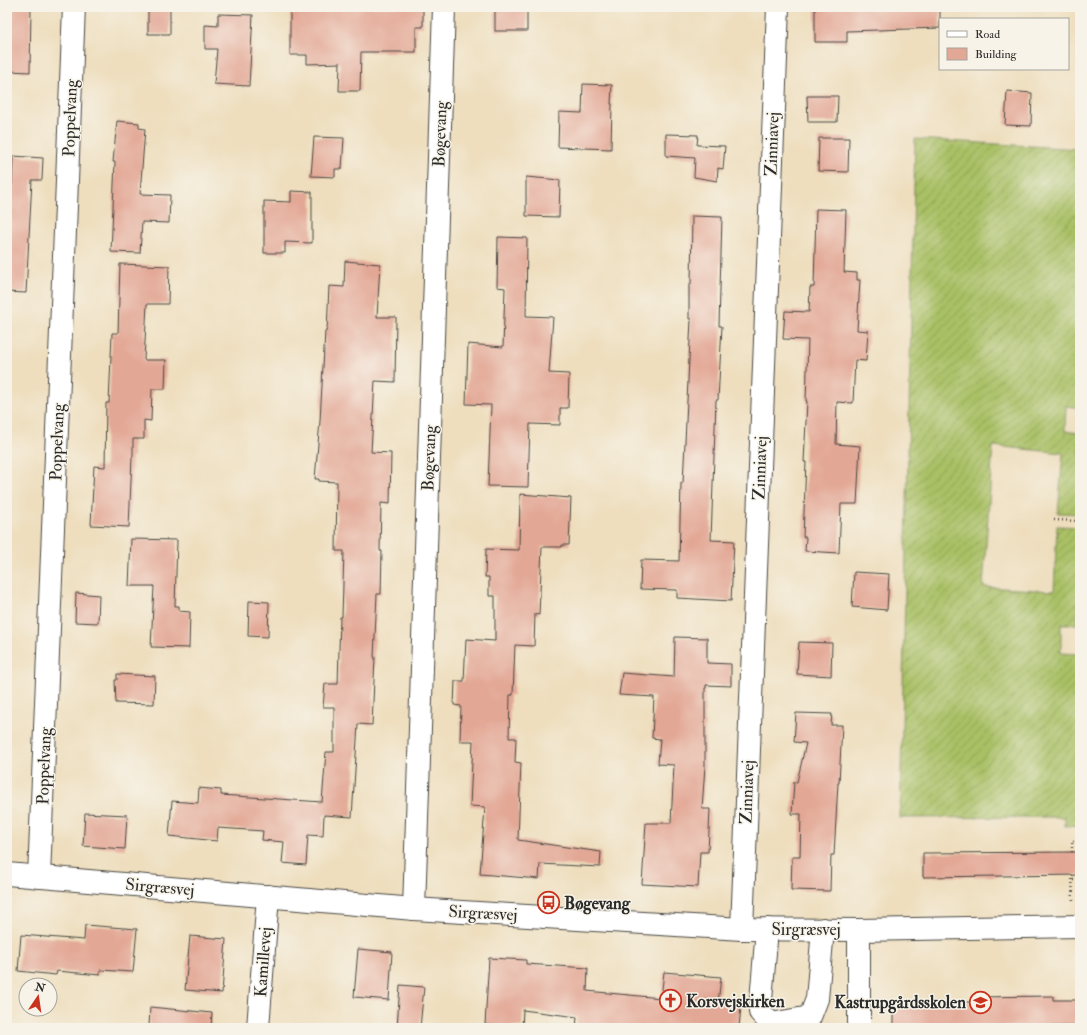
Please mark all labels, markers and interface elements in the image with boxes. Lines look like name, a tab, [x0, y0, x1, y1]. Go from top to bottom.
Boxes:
legend	[939, 18, 1069, 70]
text: Road	[975, 27, 1000, 42]
text: Building	[975, 47, 1018, 62]
street label: Poppelvang	[58, 78, 83, 157]
street label: Bøgevang	[428, 100, 452, 167]
street label: Zinniavej	[760, 112, 784, 176]
street label: Poppelvang	[45, 402, 70, 481]
street label: Bøgevang	[417, 424, 441, 491]
street label: Zinniavej	[748, 436, 772, 500]
street label: Poppelvang	[32, 726, 57, 805]
street label: Zinniavej	[735, 760, 759, 824]
street label: Sirgræsvej	[125, 874, 195, 900]
bus stop icon: Bøgevang	[535, 890, 561, 916]
place label: Bøgevang	[564, 893, 631, 915]
street label: Sirgræsvej	[448, 901, 518, 925]
street label: Sirgræsvej	[771, 919, 841, 940]
street label: Kamillevej	[250, 926, 276, 998]
north arrow	[18, 977, 58, 1017]
text: N	[33, 980, 48, 995]
church icon: Korsvejskirken	[657, 988, 683, 1014]
school or university icon: Kastrupgårdsskolen	[968, 989, 994, 1015]
place label: Korsvejskirken	[686, 991, 785, 1013]
place label: Kastrupgårdsskolen	[834, 992, 966, 1014]

